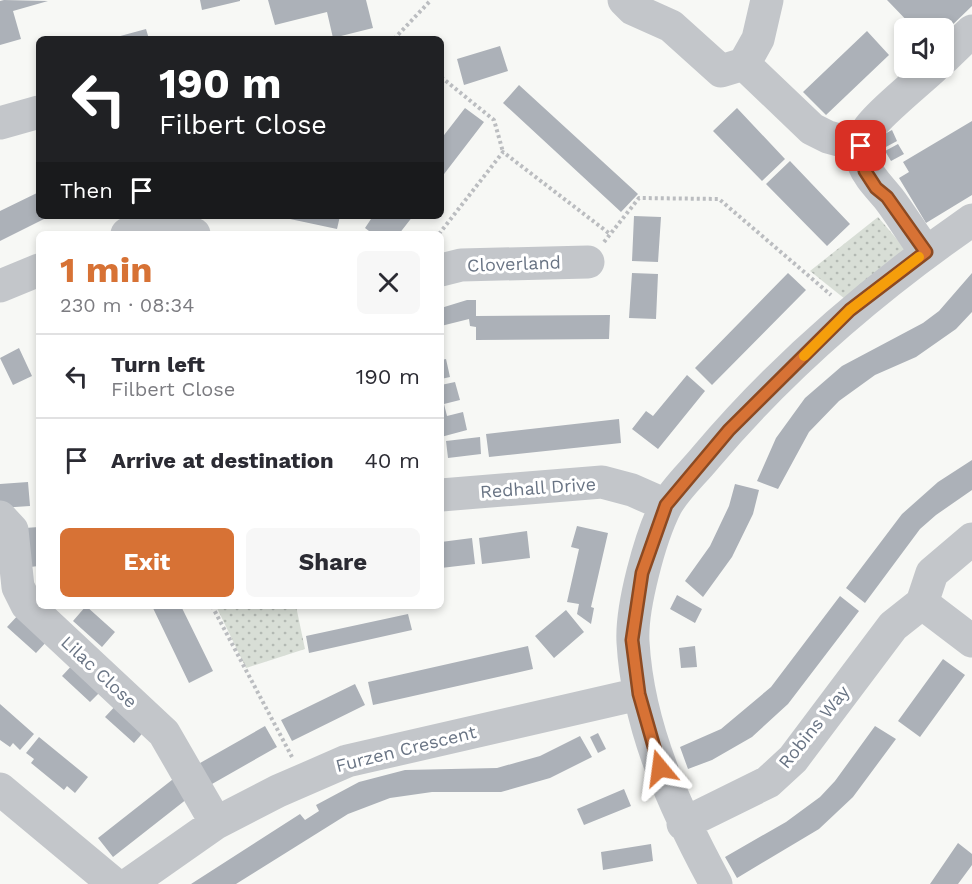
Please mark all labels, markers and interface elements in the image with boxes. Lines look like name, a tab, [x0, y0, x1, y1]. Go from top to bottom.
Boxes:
map controls	[894, 18, 954, 78]
button: sound	[894, 18, 954, 78]
text: 190 m	[159, 59, 282, 108]
icon: left	[60, 60, 138, 138]
text: Filbert Close	[159, 109, 327, 141]
pin	[835, 120, 886, 171]
icon: arrive	[844, 129, 877, 162]
icon: arrive	[125, 174, 158, 207]
text: Then	[60, 178, 113, 203]
text: 1 min	[60, 249, 152, 291]
button: close	[357, 251, 420, 314]
street label: Cloverland	[467, 251, 561, 276]
text: 230 m · 08:34	[60, 293, 194, 317]
text: Turn left	[111, 352, 205, 377]
icon: left	[60, 360, 93, 393]
text: 190 m	[356, 364, 420, 389]
text: Filbert Close	[111, 377, 235, 401]
icon: arrive	[60, 444, 93, 477]
text: Arrive at destination	[111, 448, 334, 473]
text: 40 m	[364, 448, 420, 473]
street label: Redhall Drive	[479, 473, 597, 502]
button: Exit	[60, 528, 234, 597]
button: Share	[246, 528, 420, 597]
street label: Lilac Close	[57, 631, 142, 712]
street label: Robins Way	[774, 681, 854, 772]
street label: Furzen Crescent	[333, 721, 479, 776]
position arrow	[628, 736, 692, 800]

